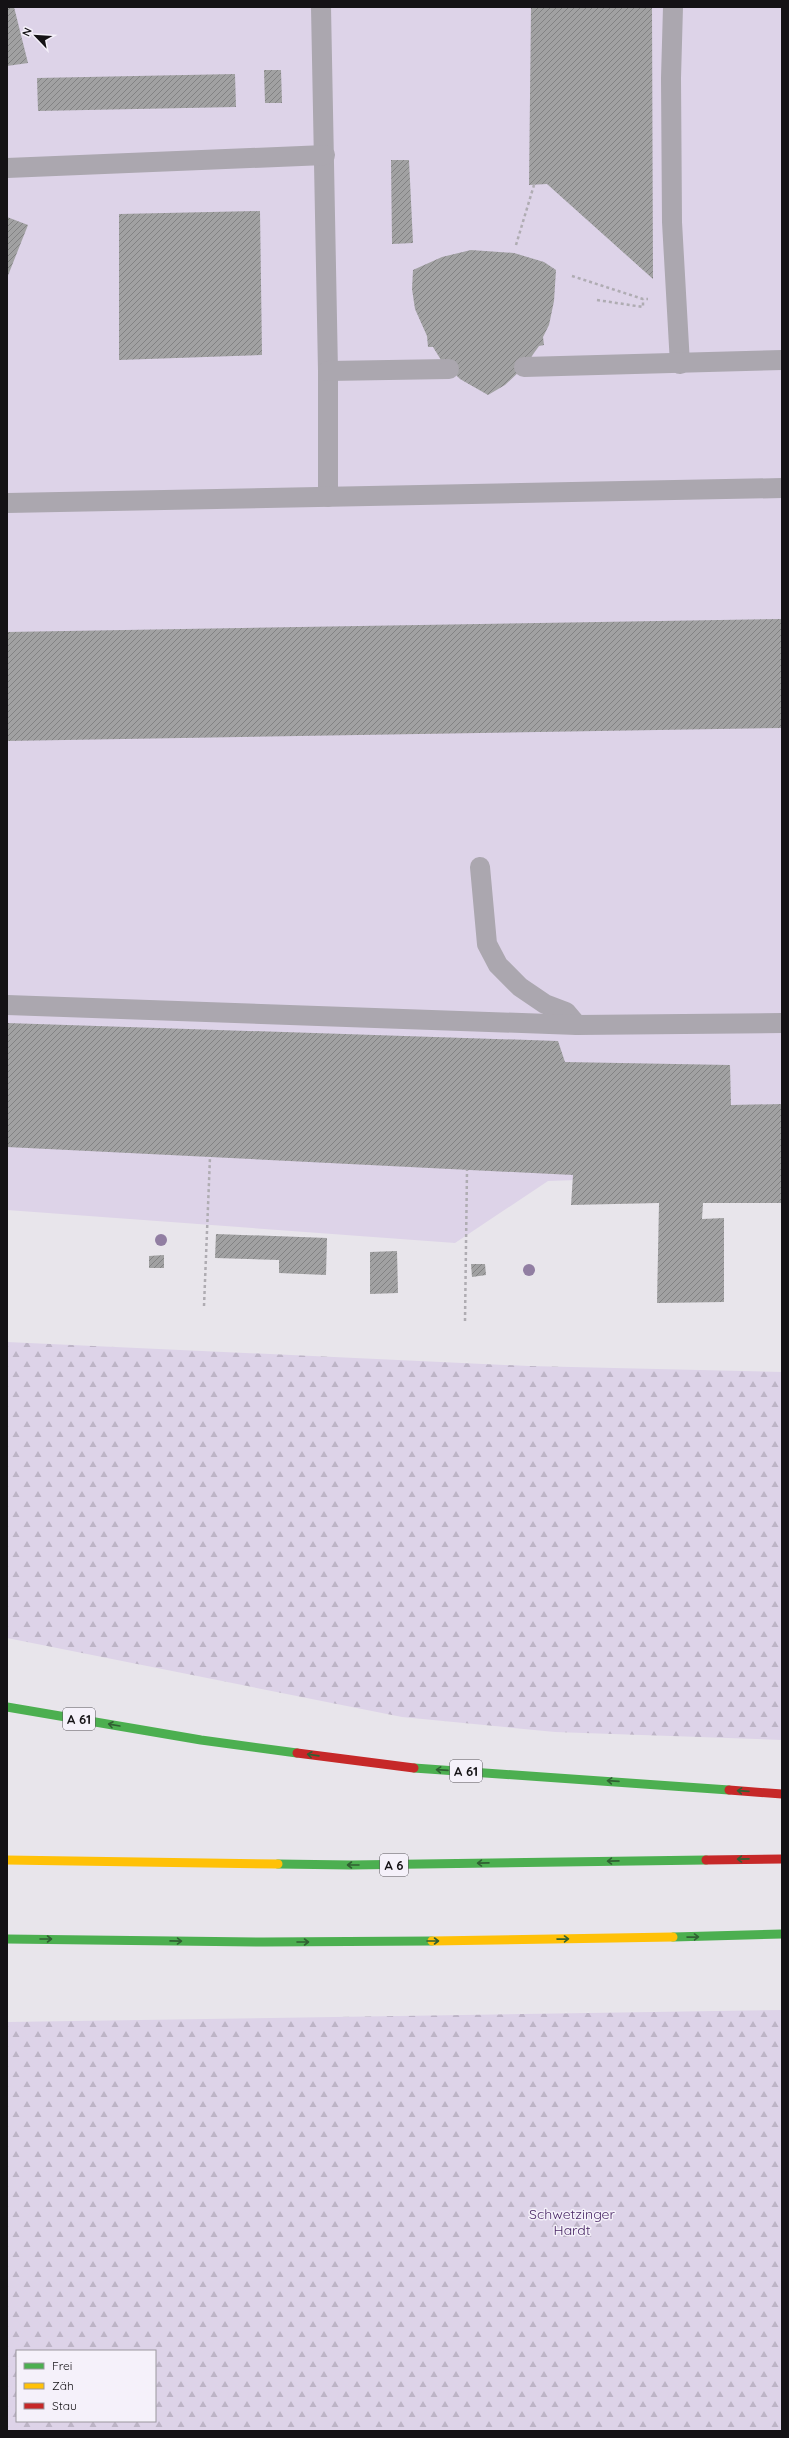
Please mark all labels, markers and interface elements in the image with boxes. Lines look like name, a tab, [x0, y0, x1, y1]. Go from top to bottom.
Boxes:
north arrow	[16, 16, 56, 56]
text: N	[19, 25, 35, 38]
road number: A 61	[63, 1708, 95, 1730]
one-way arrow	[107, 1721, 120, 1729]
one-way arrow	[307, 1751, 320, 1759]
road number: A 61	[450, 1760, 482, 1782]
one-way arrow	[436, 1766, 449, 1773]
one-way arrow	[607, 1778, 620, 1785]
one-way arrow	[737, 1788, 750, 1795]
road number: A 6	[380, 1854, 408, 1876]
one-way arrow	[737, 1856, 750, 1863]
one-way arrow	[607, 1858, 620, 1865]
one-way arrow	[477, 1860, 490, 1867]
one-way arrow	[347, 1861, 360, 1869]
one-way arrow	[686, 1933, 699, 1940]
one-way arrow	[39, 1935, 52, 1943]
one-way arrow	[556, 1936, 569, 1943]
one-way arrow	[169, 1937, 182, 1944]
one-way arrow	[426, 1937, 439, 1945]
one-way arrow	[296, 1938, 309, 1945]
park label: Schwetzinger Hardt	[529, 2205, 616, 2239]
legend	[16, 2350, 156, 2422]
text: Frei	[52, 2358, 72, 2373]
text: Zäh	[52, 2378, 74, 2393]
text: Stau	[52, 2398, 77, 2413]

